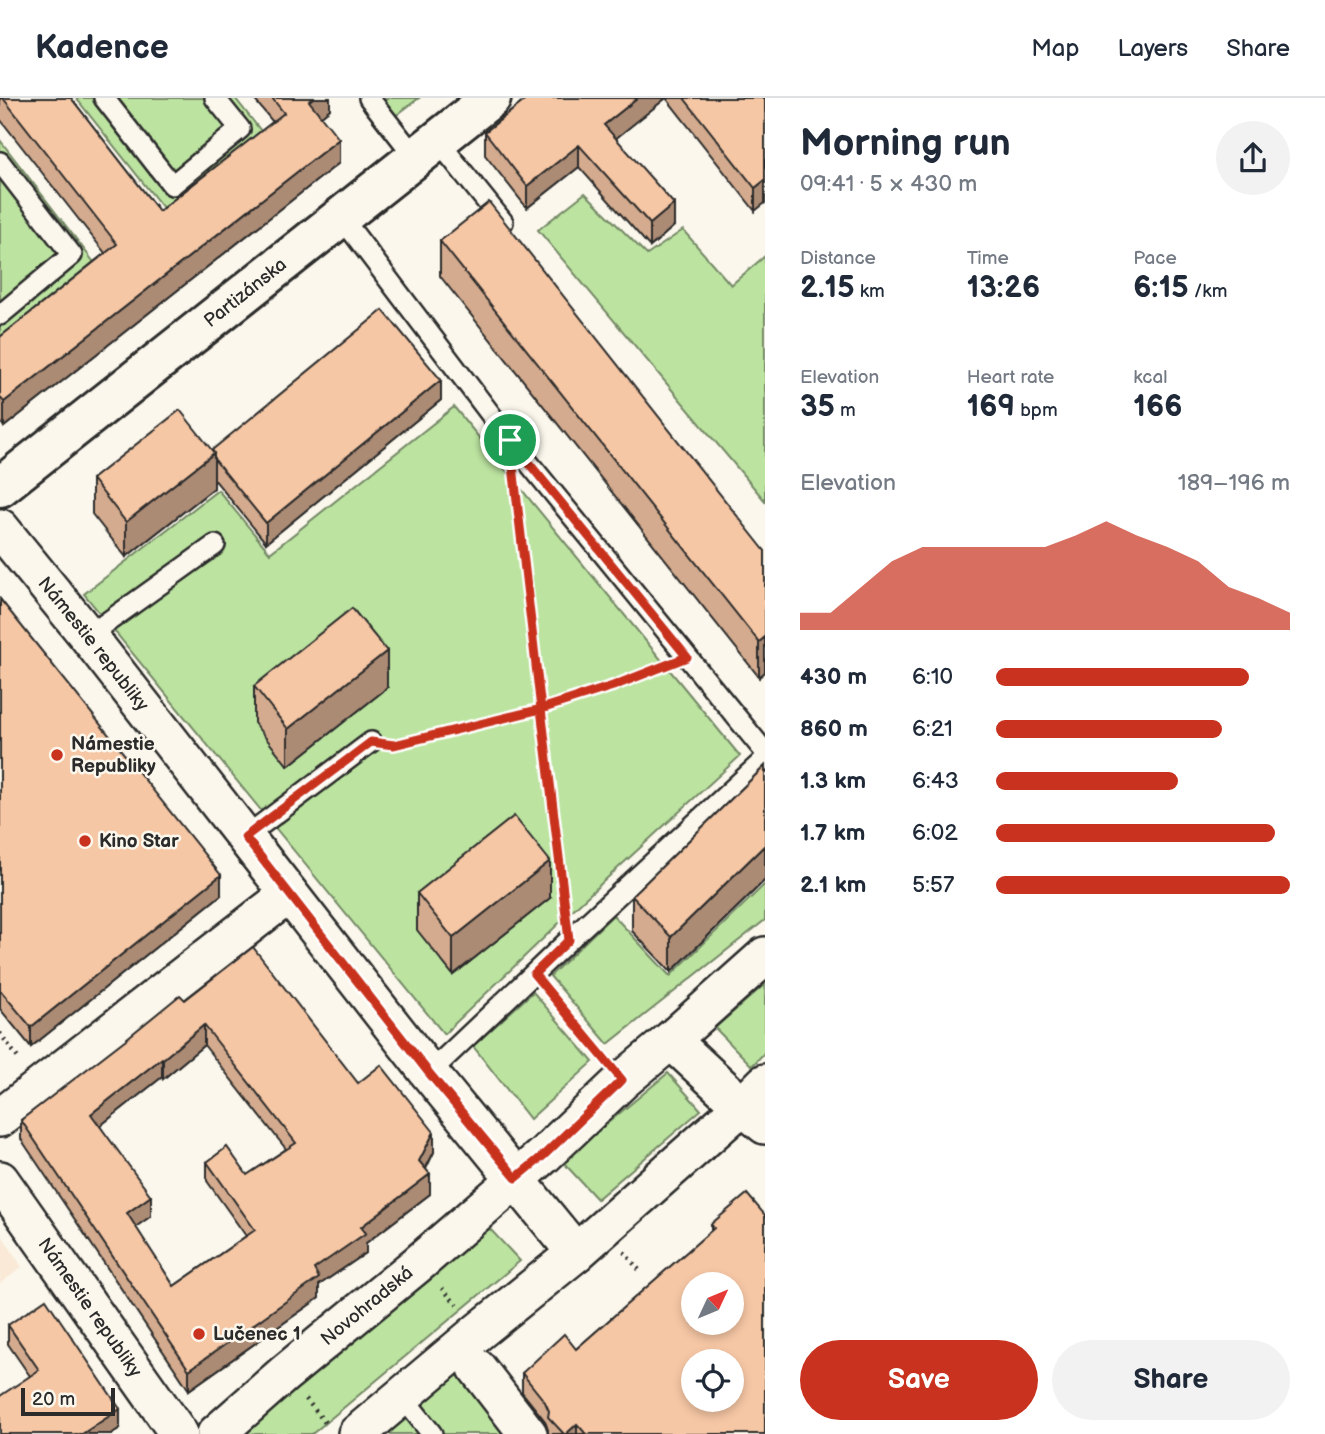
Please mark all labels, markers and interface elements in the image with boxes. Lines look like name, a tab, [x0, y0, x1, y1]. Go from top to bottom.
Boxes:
text: Kadence	[35, 28, 169, 68]
text: Map	[1031, 34, 1079, 63]
text: Layers	[1117, 34, 1188, 63]
text: Share	[1226, 34, 1290, 63]
text: Morning run	[800, 121, 1011, 166]
button: share	[1216, 121, 1290, 195]
text: 09:41 · 5 × 430 m	[800, 170, 977, 198]
text: Distance	[800, 247, 876, 270]
text: Time	[967, 247, 1009, 270]
text: Pace	[1133, 247, 1177, 270]
street label: Partizánska	[199, 253, 291, 332]
text: 2.15	[800, 270, 855, 306]
text: 13:26	[967, 270, 1040, 306]
text: 6:15	[1133, 270, 1189, 306]
text: km	[855, 280, 885, 303]
text: /km	[1189, 280, 1227, 303]
text: Elevation	[800, 366, 879, 389]
text: Heart rate	[967, 366, 1054, 389]
text: kcal	[1133, 366, 1167, 389]
text: 35	[800, 389, 835, 425]
text: 169	[967, 389, 1015, 425]
text: 166	[1133, 389, 1182, 425]
text: m	[835, 399, 856, 422]
text: bpm	[1015, 399, 1058, 422]
pin	[480, 410, 540, 470]
icon: arrive	[491, 421, 529, 459]
text: Elevation	[800, 469, 896, 497]
text: 189–196 m	[1178, 469, 1290, 497]
street label: Námestie republiky	[33, 572, 154, 716]
text: 430 m	[800, 663, 867, 691]
text: 6:10	[912, 663, 953, 691]
text: 860 m	[800, 715, 868, 743]
text: 6:21	[912, 715, 953, 743]
place label: Námestie Republiky	[71, 733, 156, 778]
marker: Námestie Republiky	[49, 747, 65, 763]
text: 1.3 km	[800, 767, 866, 795]
text: 6:43	[912, 767, 959, 795]
text: 1.7 km	[800, 819, 865, 847]
text: 6:02	[912, 819, 958, 847]
place label: Kino Star	[99, 830, 179, 853]
marker: Kino Star	[77, 833, 93, 849]
text: 2.1 km	[800, 871, 866, 899]
text: 5:57	[912, 871, 954, 899]
street label: Námestie republiky	[33, 1233, 147, 1382]
street label: Novohradská	[316, 1261, 418, 1350]
north arrow	[681, 1272, 744, 1335]
map controls	[681, 1272, 744, 1412]
place label: Lučenec 1	[213, 1323, 301, 1346]
marker: Lučenec 1	[191, 1326, 207, 1342]
button: Save	[800, 1340, 1038, 1420]
button: Share	[1052, 1340, 1290, 1420]
button: locate	[681, 1349, 744, 1412]
scale bar	[21, 1385, 116, 1417]
text: 20 m	[32, 1388, 75, 1411]

